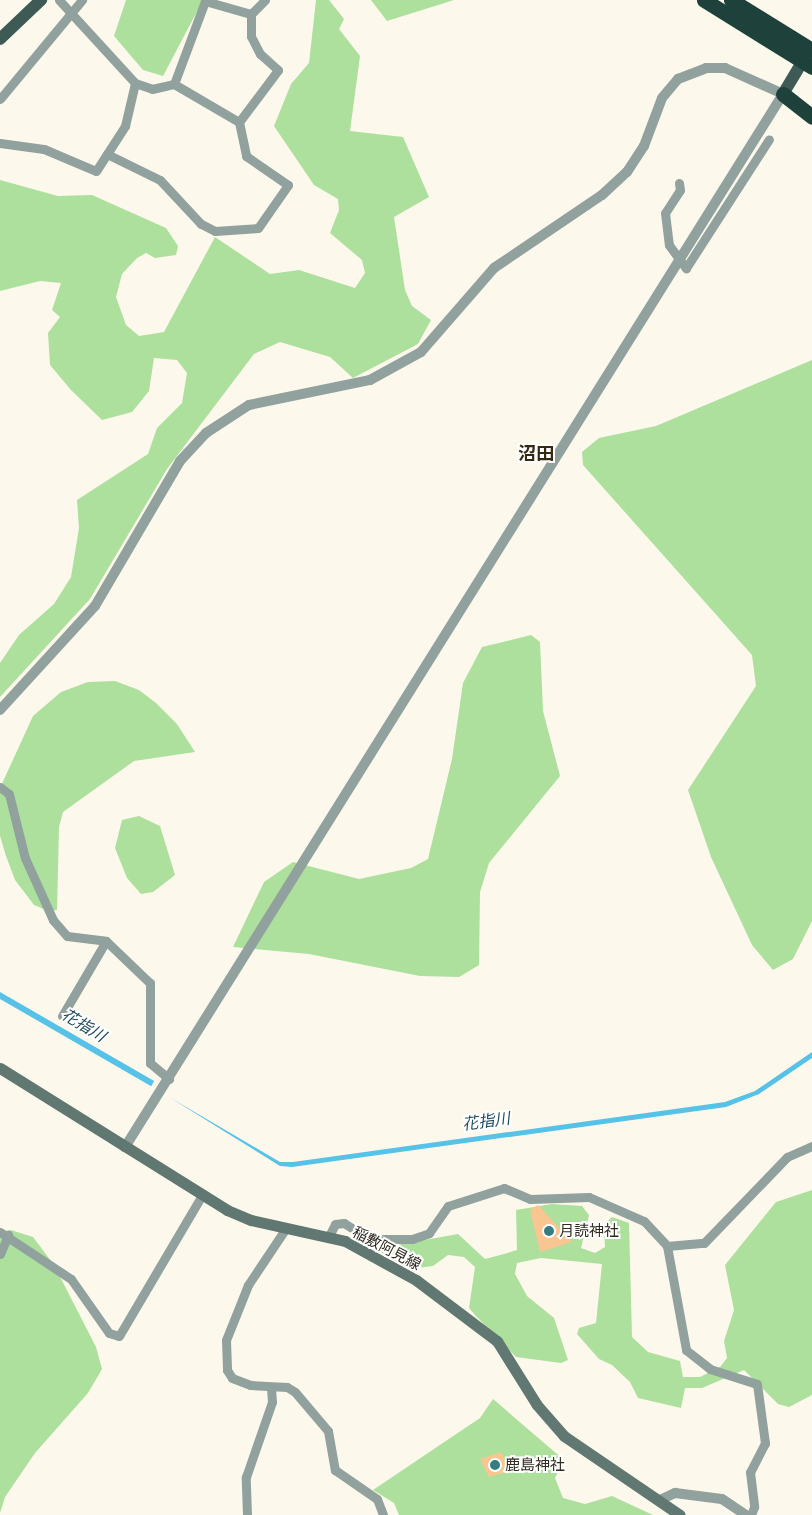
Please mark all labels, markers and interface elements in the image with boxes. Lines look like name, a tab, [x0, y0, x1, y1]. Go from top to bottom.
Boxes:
district label: 沼田	[518, 443, 554, 465]
water label: 花指川	[58, 1004, 110, 1046]
water label: 花指川	[461, 1108, 511, 1134]
street label: 稲敷阿見線	[350, 1222, 424, 1274]
place label: 月読神社	[559, 1222, 619, 1240]
marker: 月読神社	[543, 1225, 555, 1237]
place label: 鹿島神社	[505, 1456, 565, 1474]
marker: 鹿島神社	[489, 1459, 501, 1471]

